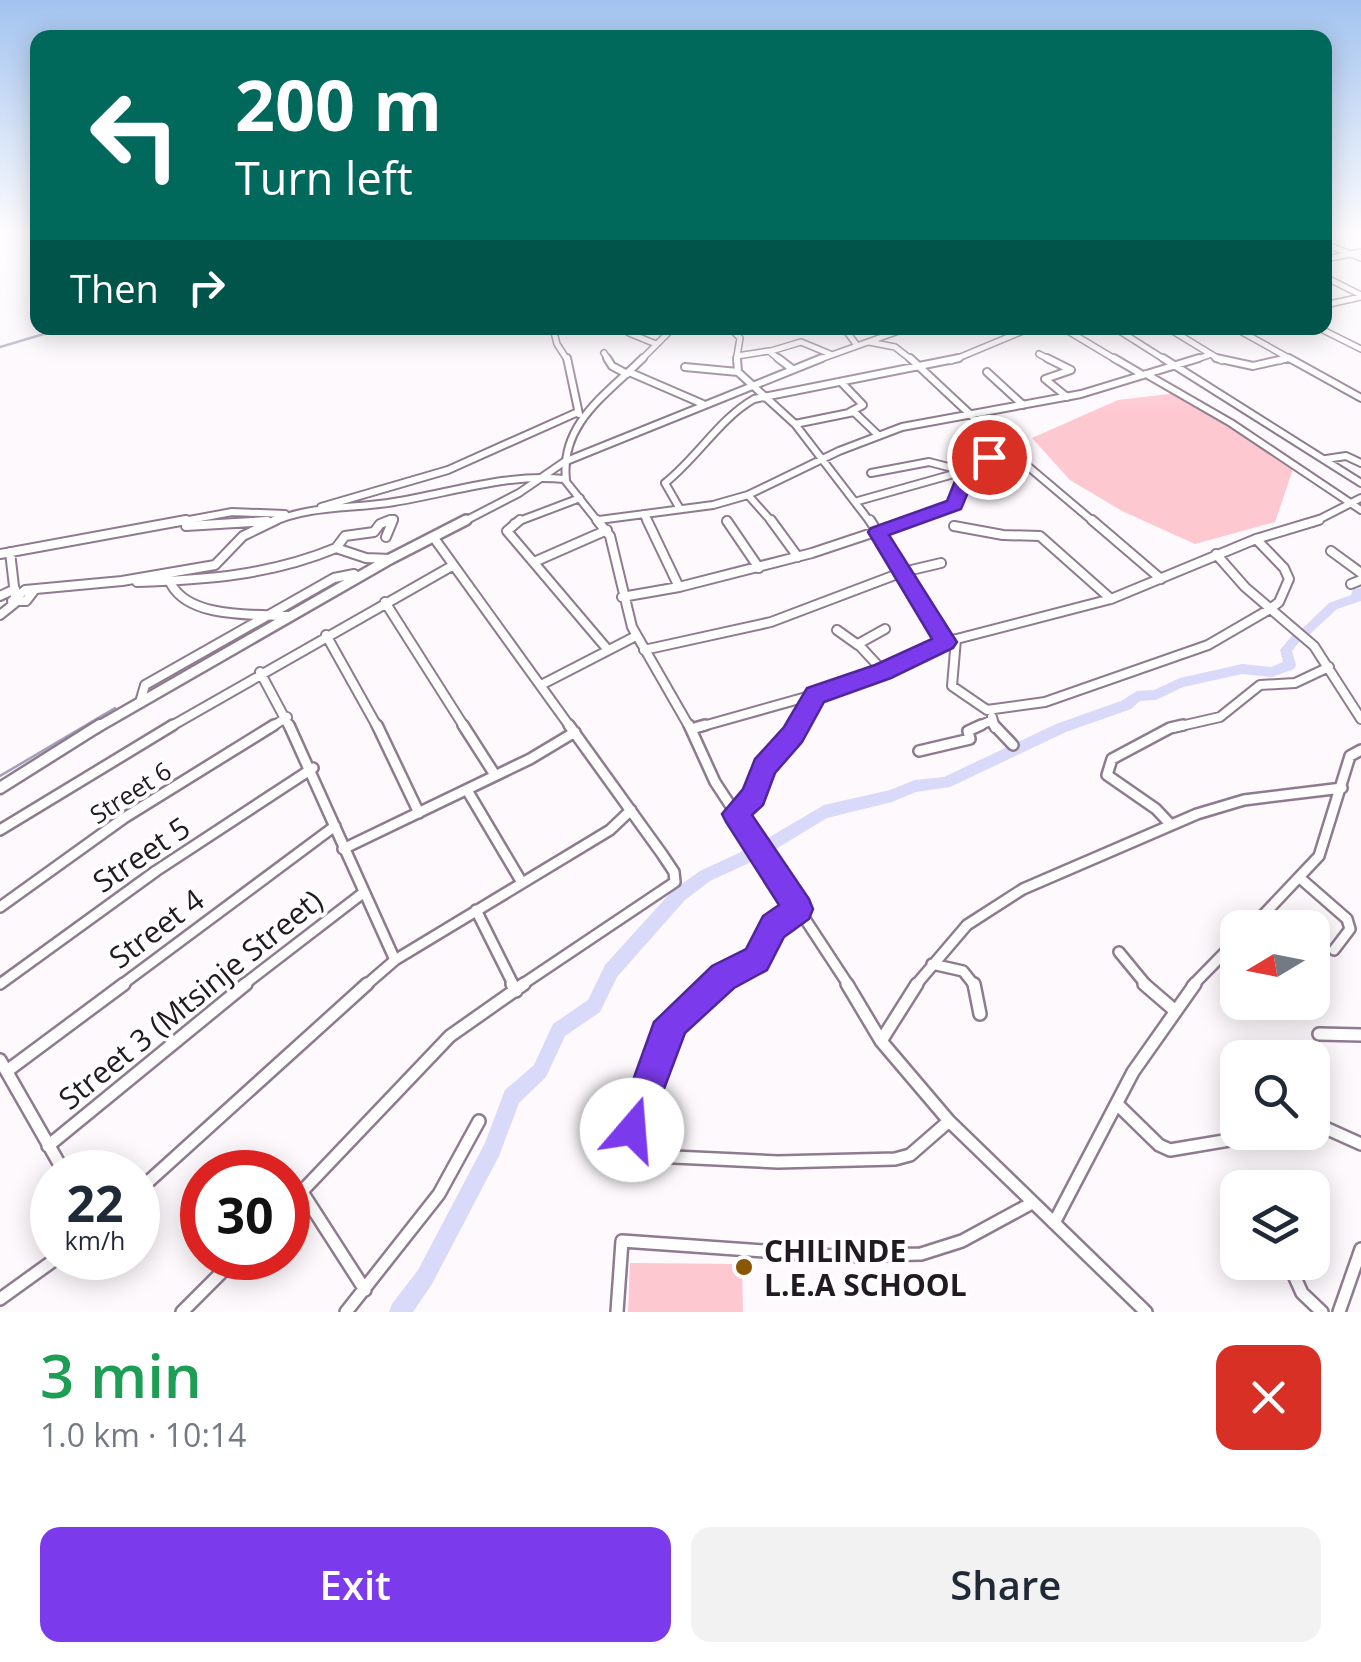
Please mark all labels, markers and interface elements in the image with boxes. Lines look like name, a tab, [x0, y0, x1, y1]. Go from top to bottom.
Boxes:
text: 200 m	[235, 56, 442, 152]
icon: left	[70, 70, 200, 200]
text: Turn left	[235, 147, 413, 208]
icon: right	[179, 260, 234, 315]
text: Then	[70, 262, 159, 314]
pin	[947, 415, 1032, 500]
icon: arrive	[962, 430, 1017, 485]
street label: Street 6	[83, 753, 177, 831]
street label: Street 5	[84, 807, 198, 901]
street label: Street 4	[100, 879, 212, 977]
street label: Street 3 (Mtsinje Street)	[50, 880, 330, 1118]
north arrow	[1220, 910, 1330, 1020]
map controls	[1220, 910, 1330, 1280]
button: search	[1220, 1040, 1330, 1150]
position arrow	[580, 1078, 684, 1182]
speed limit sign: 30	[180, 1150, 310, 1280]
text: 22	[66, 1169, 124, 1237]
button: layers	[1220, 1170, 1330, 1280]
text: km/h	[65, 1223, 125, 1257]
place label: CHILINDE L.E.A SCHOOL	[764, 1230, 967, 1305]
marker: CHILINDE L.E.A SCHOOL	[733, 1256, 755, 1278]
text: 3 min	[40, 1334, 202, 1416]
button: close	[1216, 1345, 1321, 1450]
text: 1.0 km · 10:14	[40, 1413, 246, 1456]
button: Exit	[40, 1527, 671, 1642]
button: Share	[691, 1527, 1321, 1642]

